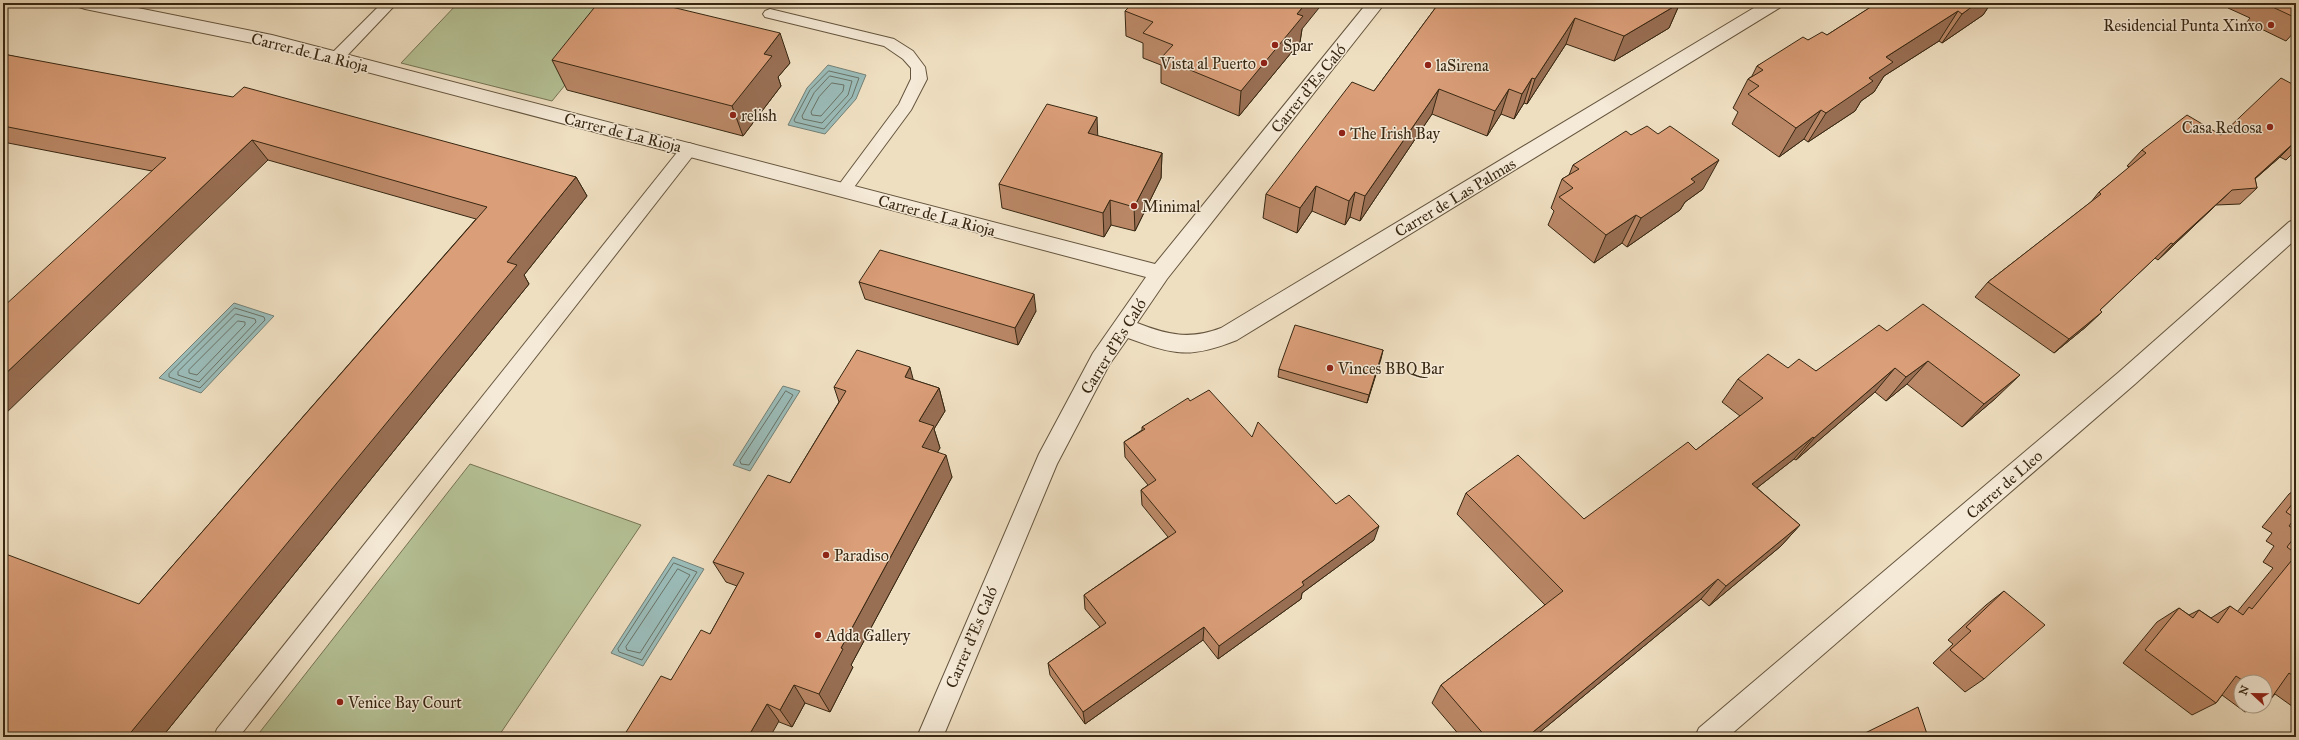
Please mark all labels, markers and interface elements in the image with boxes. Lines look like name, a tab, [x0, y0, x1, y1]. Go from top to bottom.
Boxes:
place label: Residencial Punta Xinxo	[2103, 16, 2263, 35]
marker: Residencial Punta Xinxo	[2266, 20, 2276, 30]
street label: Carrer de La Rioja	[249, 29, 371, 76]
place label: Spar	[1283, 36, 1313, 55]
street label: Carrer d'Es Caló	[1267, 40, 1350, 136]
marker: Spar	[1270, 40, 1280, 50]
place label: Vista al Puerto	[1159, 54, 1256, 73]
place label: laSirena	[1436, 56, 1489, 75]
marker: Vista al Puerto	[1259, 58, 1269, 68]
marker: laSirena	[1423, 60, 1433, 70]
place label: relish	[741, 106, 777, 125]
street label: Carrer de La Rioja	[562, 109, 684, 156]
marker: relish	[728, 110, 738, 120]
place label: Casa Redosa	[2182, 118, 2262, 137]
marker: Casa Redosa	[2265, 122, 2275, 132]
place label: The Irish Bay	[1350, 124, 1440, 143]
marker: The Irish Bay	[1337, 128, 1347, 138]
street label: Carrer de Las Palmas	[1391, 154, 1519, 241]
street label: Carrer de La Rioja	[876, 191, 998, 240]
place label: Minimal	[1142, 197, 1201, 216]
marker: Minimal	[1129, 201, 1139, 211]
street label: Carrer d'Es Caló	[1077, 295, 1150, 397]
place label: Vinces BBQ Bar	[1337, 359, 1444, 378]
marker: Vinces BBQ Bar	[1325, 363, 1335, 373]
street label: Carrer de Lleo	[1962, 446, 2046, 523]
place label: Paradiso	[834, 546, 889, 565]
marker: Paradiso	[821, 550, 831, 560]
street label: Carrer d'Es Caló	[942, 584, 1001, 691]
place label: Adda Gallery	[825, 626, 911, 645]
marker: Adda Gallery	[813, 630, 823, 640]
north arrow	[2233, 674, 2273, 714]
text: N	[2236, 683, 2252, 697]
place label: Venice Bay Court	[347, 693, 462, 712]
marker: Venice Bay Court	[335, 697, 345, 707]

